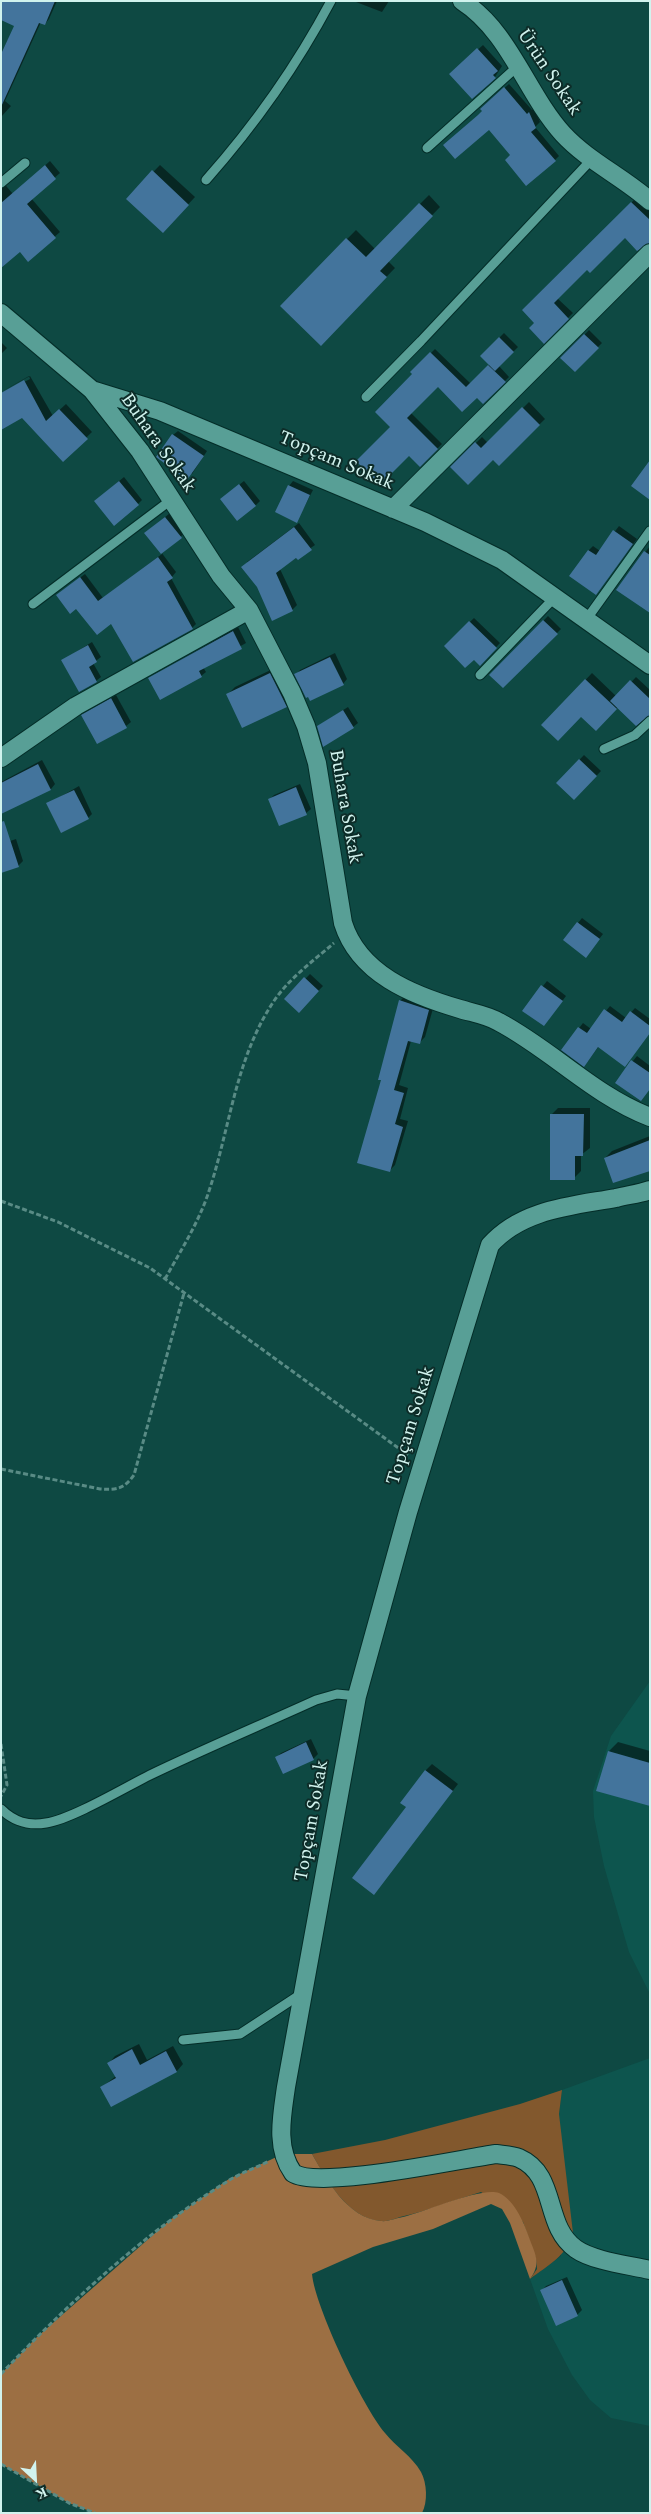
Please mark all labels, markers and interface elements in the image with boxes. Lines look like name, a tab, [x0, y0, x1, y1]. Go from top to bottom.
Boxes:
street label: Ürün Sokak	[511, 25, 585, 121]
street label: Buhara Sokak	[114, 390, 200, 498]
street label: Topçam Sokak	[275, 427, 397, 497]
street label: Buhara Sokak	[323, 748, 365, 866]
street label: Topçam Sokak	[383, 1364, 441, 1488]
street label: Topçam Sokak	[291, 1758, 335, 1884]
north arrow	[10, 2454, 60, 2504]
text: K	[32, 2481, 51, 2505]

